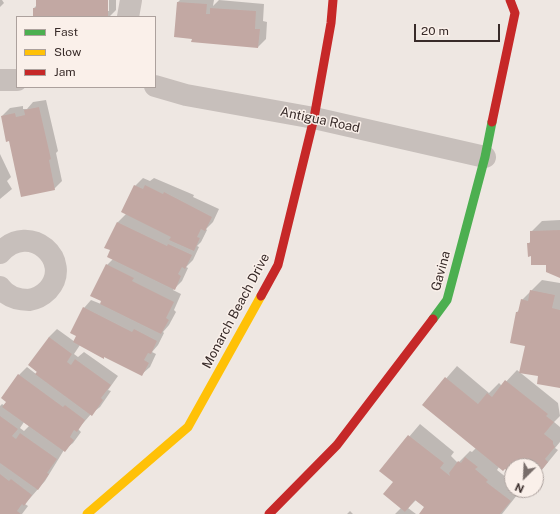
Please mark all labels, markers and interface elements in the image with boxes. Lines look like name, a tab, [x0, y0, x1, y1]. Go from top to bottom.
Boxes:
legend	[16, 16, 156, 88]
scale bar	[416, 16, 502, 42]
text: 20 m	[421, 24, 449, 38]
text: Fast	[54, 25, 78, 39]
text: Slow	[54, 45, 81, 59]
text: Jam	[54, 65, 76, 79]
street label: Antigua Road	[279, 104, 361, 136]
street label: Gavina	[428, 249, 454, 293]
street label: Monarch Beach Drive	[199, 251, 273, 371]
north arrow	[504, 458, 544, 498]
text: N	[513, 481, 526, 495]

